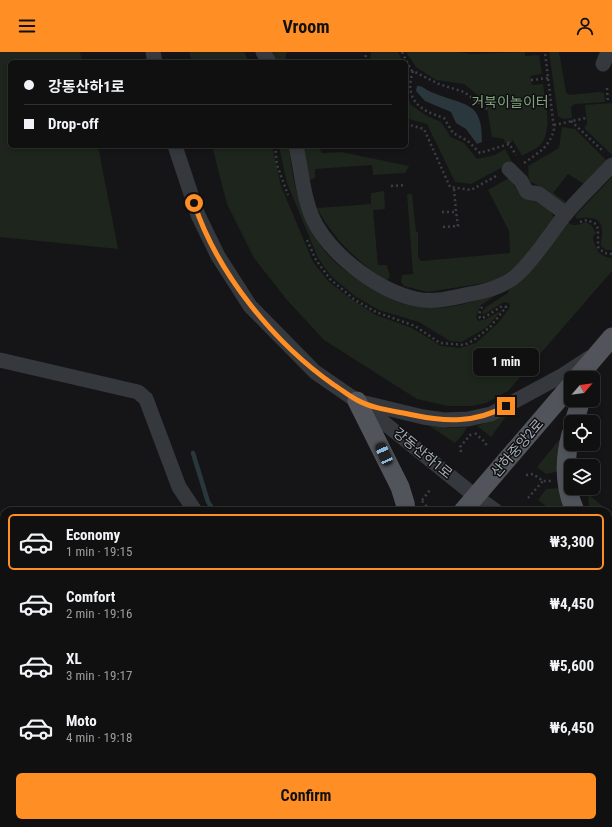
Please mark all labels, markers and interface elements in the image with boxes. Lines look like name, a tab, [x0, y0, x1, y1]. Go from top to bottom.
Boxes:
icon: menu	[16, 15, 38, 37]
icon: person	[574, 15, 596, 37]
text: Vroom	[282, 16, 330, 37]
text: 강동산하1로	[48, 78, 125, 96]
park label: 거북이놀이터	[471, 94, 549, 110]
text: Drop-off	[48, 115, 99, 133]
route start	[185, 194, 203, 212]
callout: 1 min	[473, 348, 539, 376]
text: 1 min	[492, 354, 520, 369]
north arrow	[564, 371, 600, 407]
map controls	[564, 371, 600, 495]
route end	[497, 397, 515, 415]
button: locate	[564, 415, 600, 451]
street label: 산하중앙2로	[488, 416, 547, 480]
street label: 강동산하1로	[390, 424, 456, 482]
car	[374, 441, 394, 467]
button: layers	[564, 459, 600, 495]
icon: car	[18, 524, 54, 560]
text: Economy	[66, 526, 120, 544]
text: ₩3,300	[549, 533, 594, 551]
text: 1 min · 19:15	[66, 544, 132, 559]
icon: car	[18, 586, 54, 622]
text: Comfort	[66, 588, 115, 606]
text: ₩4,450	[549, 595, 594, 613]
text: 2 min · 19:16	[66, 606, 132, 621]
icon: car	[18, 648, 54, 684]
text: XL	[66, 650, 82, 668]
text: ₩5,600	[549, 657, 594, 675]
text: 3 min · 19:17	[66, 668, 132, 683]
icon: car	[18, 710, 54, 746]
text: Moto	[66, 712, 97, 730]
text: ₩6,450	[549, 719, 594, 737]
text: 4 min · 19:18	[66, 730, 132, 745]
button: Confirm	[16, 773, 596, 819]

